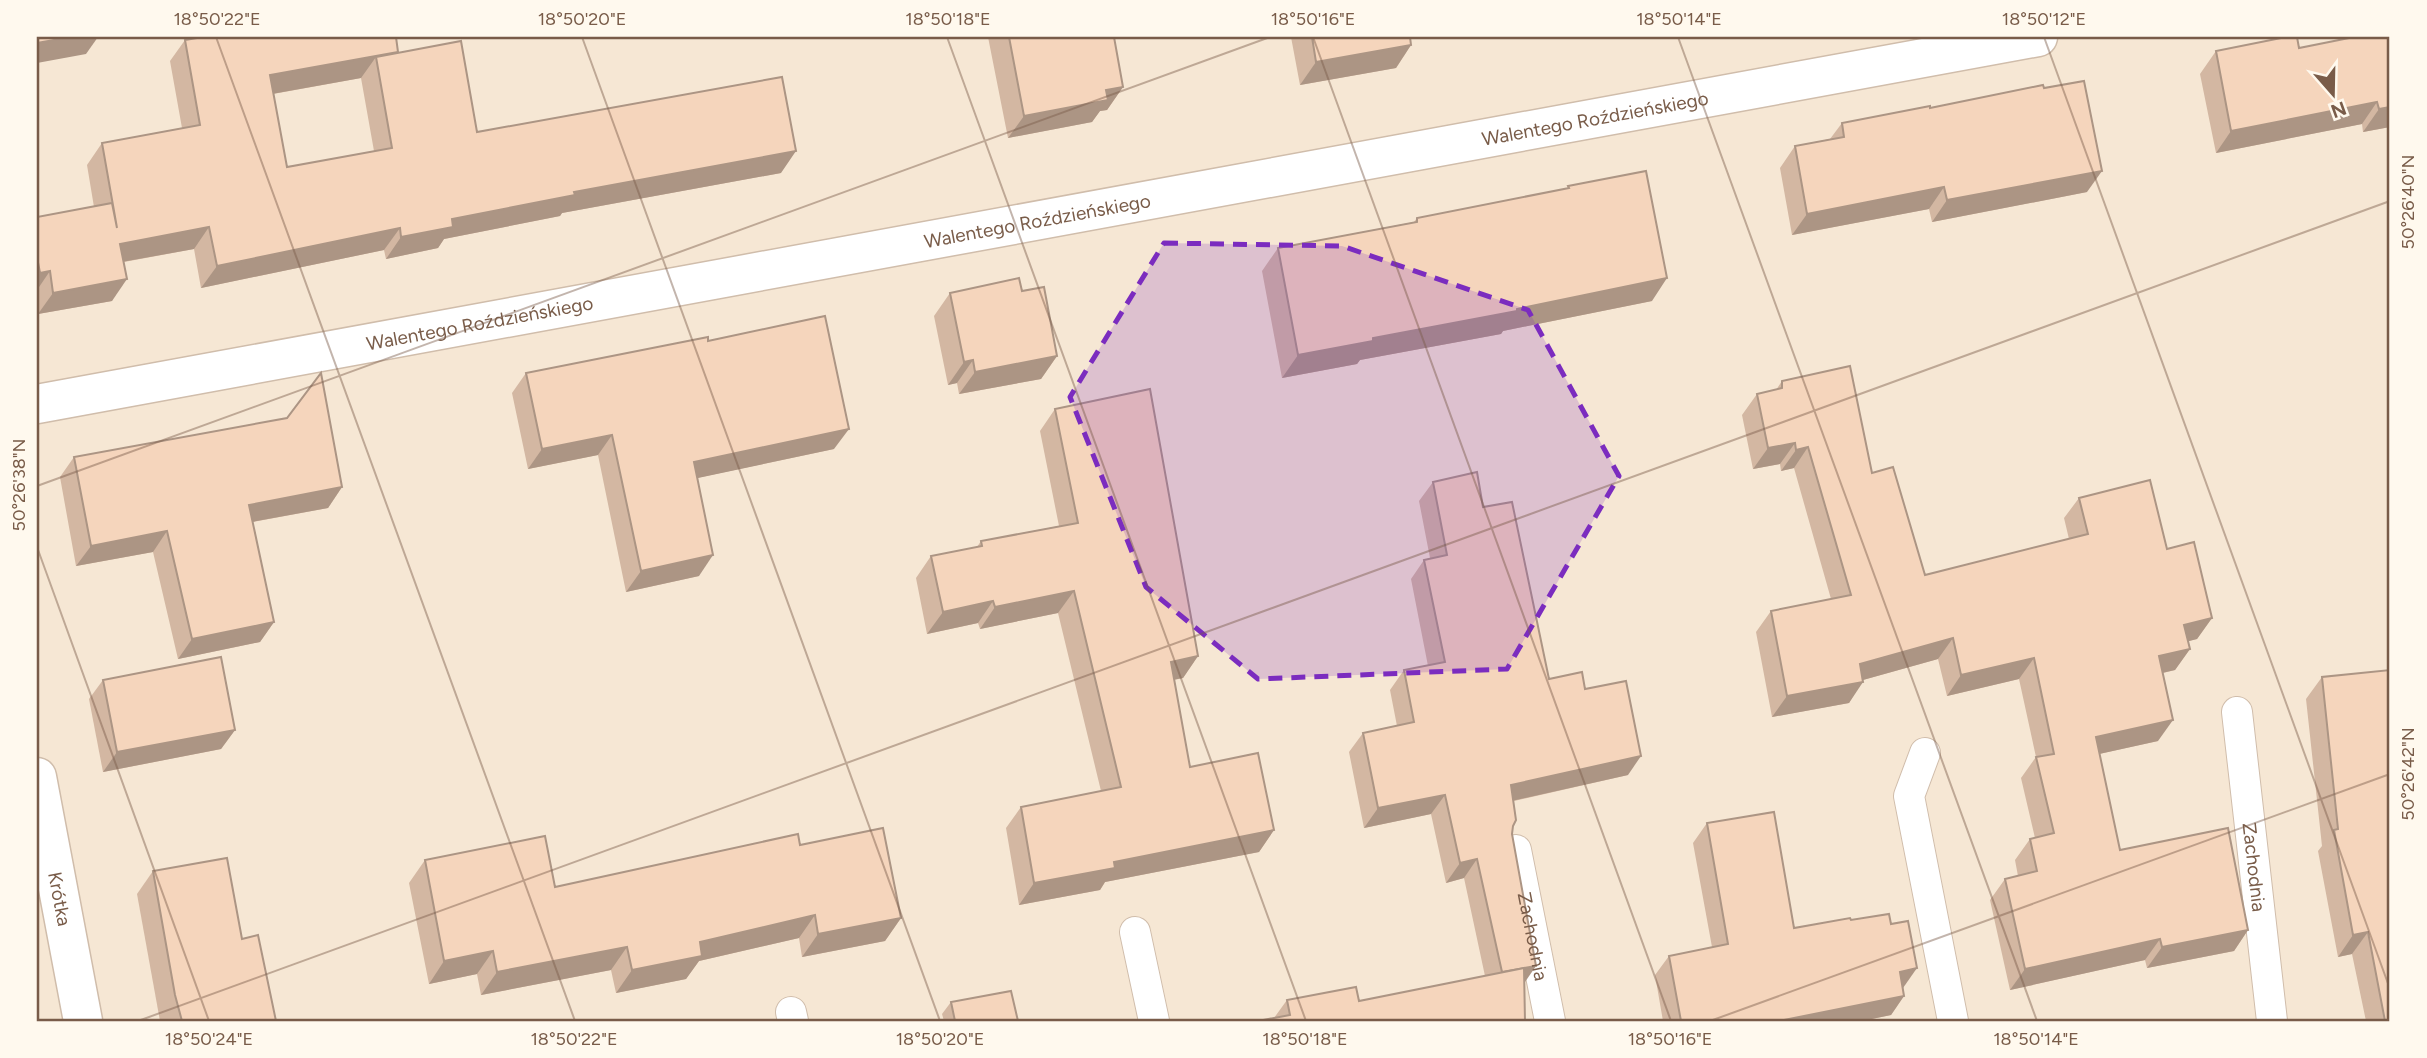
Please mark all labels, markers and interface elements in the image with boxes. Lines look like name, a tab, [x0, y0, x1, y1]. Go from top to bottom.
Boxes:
text: 18°50'22"E	[173, 8, 261, 30]
text: 18°50'20"E	[538, 8, 626, 30]
text: 18°50'18"E	[905, 8, 991, 30]
text: 18°50'16"E	[1271, 8, 1355, 30]
text: 18°50'14"E	[1636, 8, 1722, 30]
text: 18°50'12"E	[2002, 8, 2086, 30]
north arrow	[2298, 60, 2368, 130]
street label: Walentego Roździeńskiego	[1480, 87, 1710, 151]
text: N	[2328, 96, 2349, 123]
text: 50°26'40"N	[2397, 155, 2419, 249]
street label: Walentego Roździeńskiego	[922, 189, 1153, 253]
street label: Walentego Roździeńskiego	[365, 291, 595, 355]
text: 50°26'38"N	[8, 439, 30, 531]
text: 50°26'42"N	[2397, 727, 2419, 821]
street label: Zachodnia	[2238, 821, 2271, 913]
street label: Krótka	[43, 870, 76, 928]
street label: Zachodnia	[1513, 890, 1553, 983]
text: 18°50'24"E	[165, 1028, 253, 1050]
text: 18°50'22"E	[530, 1028, 618, 1050]
text: 18°50'20"E	[896, 1028, 984, 1050]
text: 18°50'18"E	[1262, 1028, 1348, 1050]
text: 18°50'16"E	[1628, 1028, 1712, 1050]
text: 18°50'14"E	[1993, 1028, 2079, 1050]

